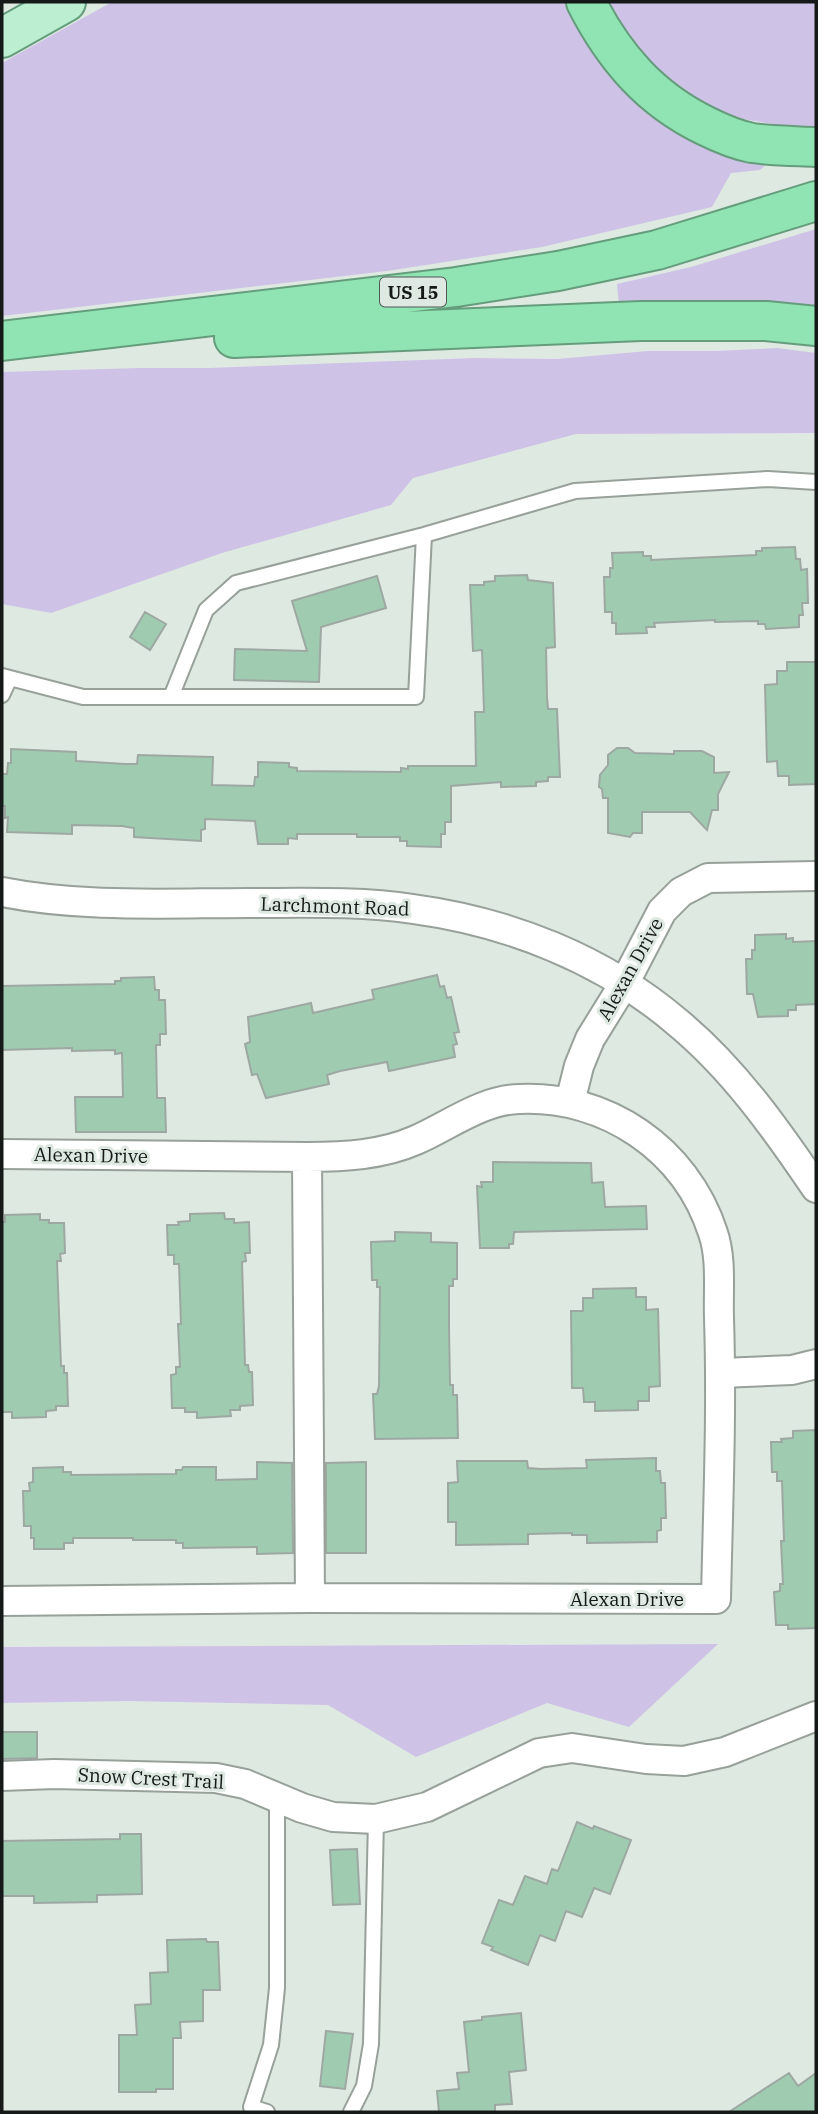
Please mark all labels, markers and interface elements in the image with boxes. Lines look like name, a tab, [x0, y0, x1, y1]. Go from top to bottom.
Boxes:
road number: US 15	[380, 278, 446, 306]
street label: Larchmont Road	[260, 891, 410, 921]
street label: Alexan Drive	[592, 913, 668, 1025]
street label: Alexan Drive	[34, 1142, 148, 1168]
street label: Alexan Drive	[570, 1587, 684, 1611]
street label: Snow Crest Trail	[77, 1762, 225, 1794]

